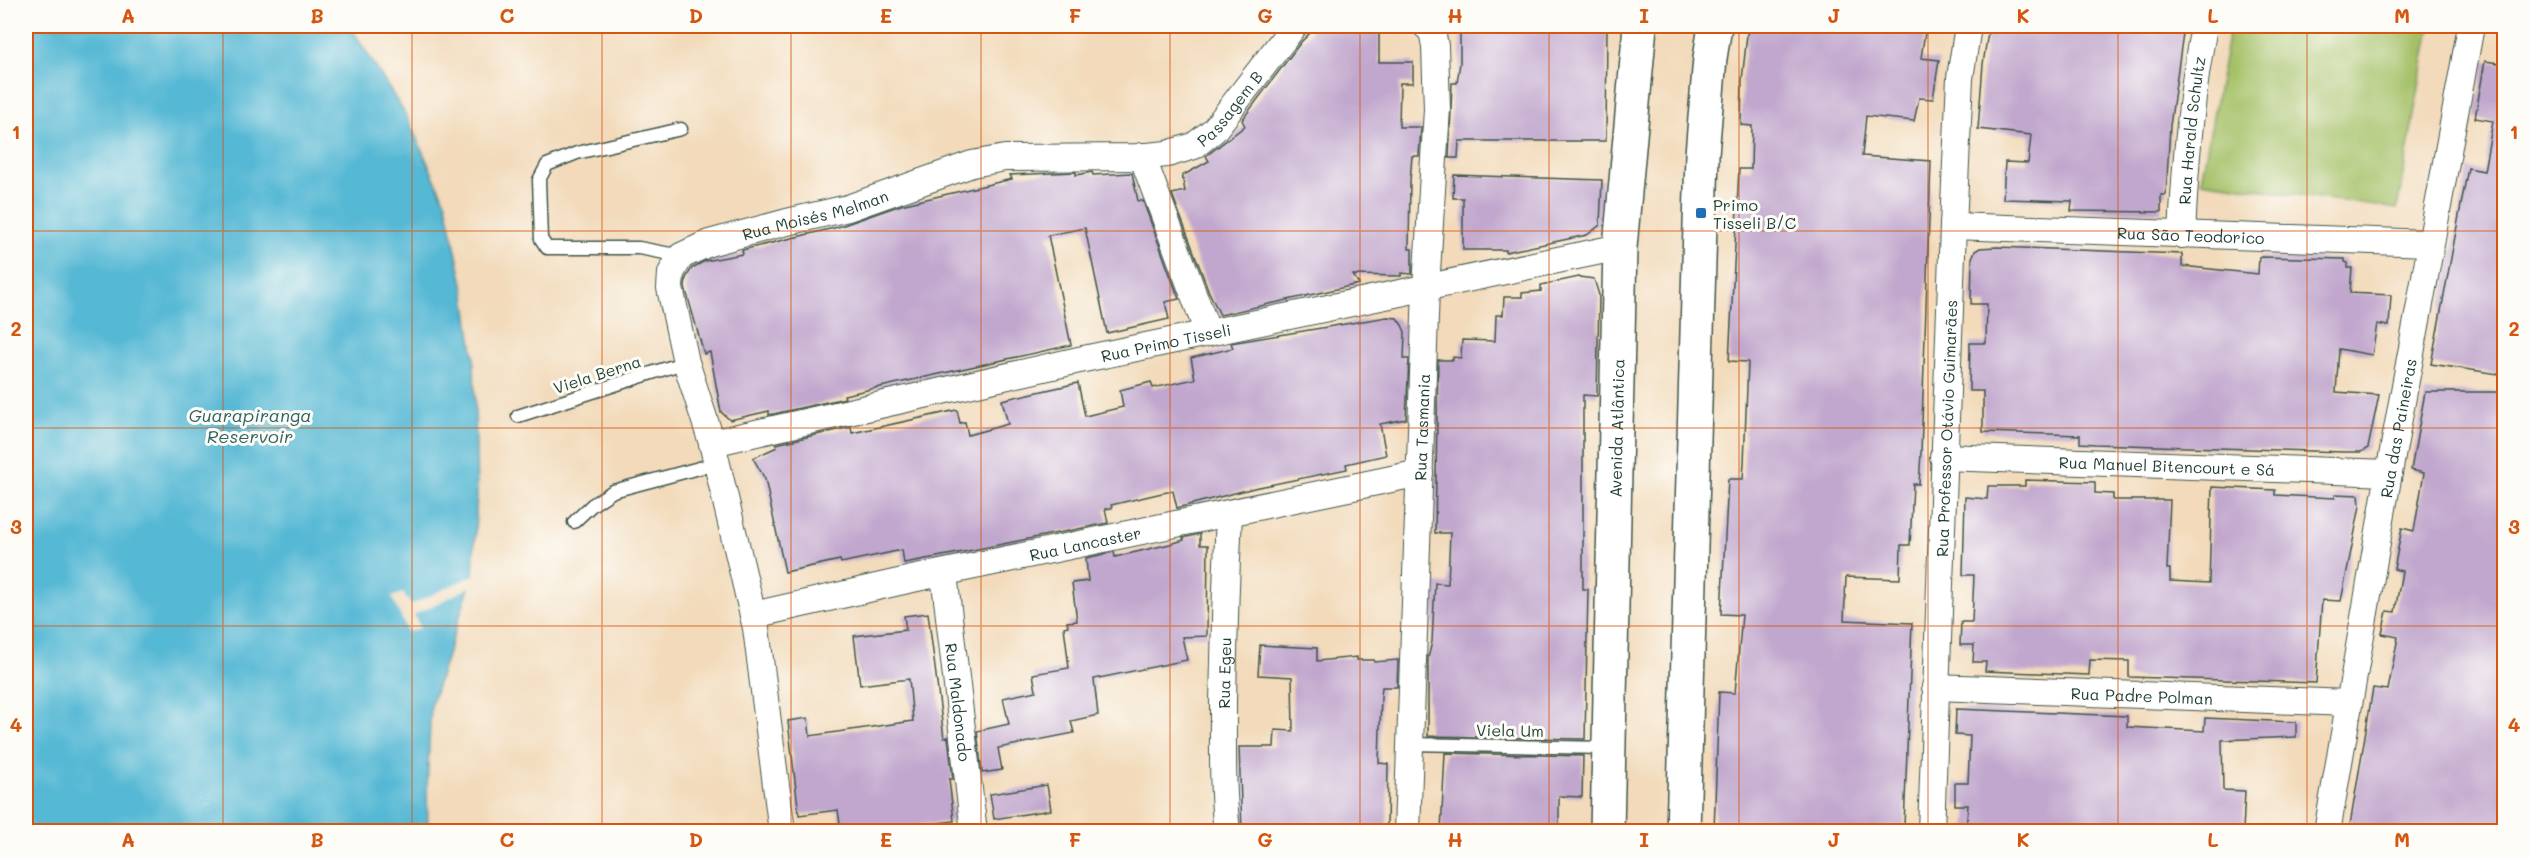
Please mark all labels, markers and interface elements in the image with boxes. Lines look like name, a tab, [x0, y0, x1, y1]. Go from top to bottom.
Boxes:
text: A	[121, 2, 135, 28]
text: B	[310, 2, 324, 28]
text: C	[500, 2, 515, 28]
text: D	[689, 2, 703, 28]
text: E	[880, 2, 892, 28]
text: F	[1069, 2, 1082, 28]
text: G	[1257, 2, 1273, 28]
text: H	[1447, 2, 1463, 28]
text: I	[1639, 2, 1649, 28]
text: J	[1827, 2, 1841, 28]
text: K	[2016, 2, 2030, 28]
text: L	[2207, 2, 2219, 28]
text: M	[2394, 2, 2410, 28]
street label: Rua Harald Schultz	[2173, 55, 2209, 205]
street label: Passagem B	[1192, 66, 1267, 151]
text: 1	[12, 118, 20, 144]
text: 1	[2510, 118, 2518, 144]
street label: Rua Moisés Melman	[740, 184, 891, 244]
place label: Primo Tisseli B/C	[1713, 194, 1796, 233]
marker: Primo Tisseli B/C	[1694, 206, 1708, 220]
street label: Rua São Teodorico	[2117, 221, 2265, 248]
street label: Rua Professor Otávio Guimarães	[1930, 299, 1961, 557]
text: 2	[10, 315, 22, 341]
text: 2	[2508, 315, 2520, 341]
street label: Rua Primo Tisseli	[1099, 318, 1233, 366]
street label: Viela Berna	[551, 350, 643, 398]
street label: Rua das Paineiras	[2374, 357, 2420, 499]
street label: Avenida Atlântica	[1604, 358, 1628, 498]
street label: Rua Tasmania	[1409, 373, 1434, 481]
water label: Guarapiranga Reservoir	[188, 403, 312, 448]
street label: Rua Manuel Bitencourt e Sá	[2058, 451, 2275, 479]
text: 3	[10, 513, 22, 539]
text: 3	[2508, 513, 2520, 539]
street label: Rua Lancaster	[1028, 521, 1143, 565]
street label: Rua Egeu	[1212, 637, 1235, 709]
street label: Rua Maldonado	[942, 642, 976, 762]
street label: Rua Padre Polman	[2070, 682, 2213, 708]
text: 4	[10, 711, 23, 737]
text: 4	[2508, 711, 2521, 737]
street label: Viela Um	[1476, 719, 1544, 741]
text: A	[121, 826, 135, 852]
text: B	[310, 826, 324, 852]
text: C	[500, 826, 515, 852]
text: D	[689, 826, 703, 852]
text: E	[880, 826, 892, 852]
text: F	[1069, 826, 1082, 852]
text: G	[1257, 826, 1273, 852]
text: H	[1447, 826, 1463, 852]
text: I	[1639, 826, 1649, 852]
text: J	[1827, 826, 1841, 852]
text: K	[2016, 826, 2030, 852]
text: L	[2207, 826, 2219, 852]
text: M	[2394, 826, 2410, 852]

